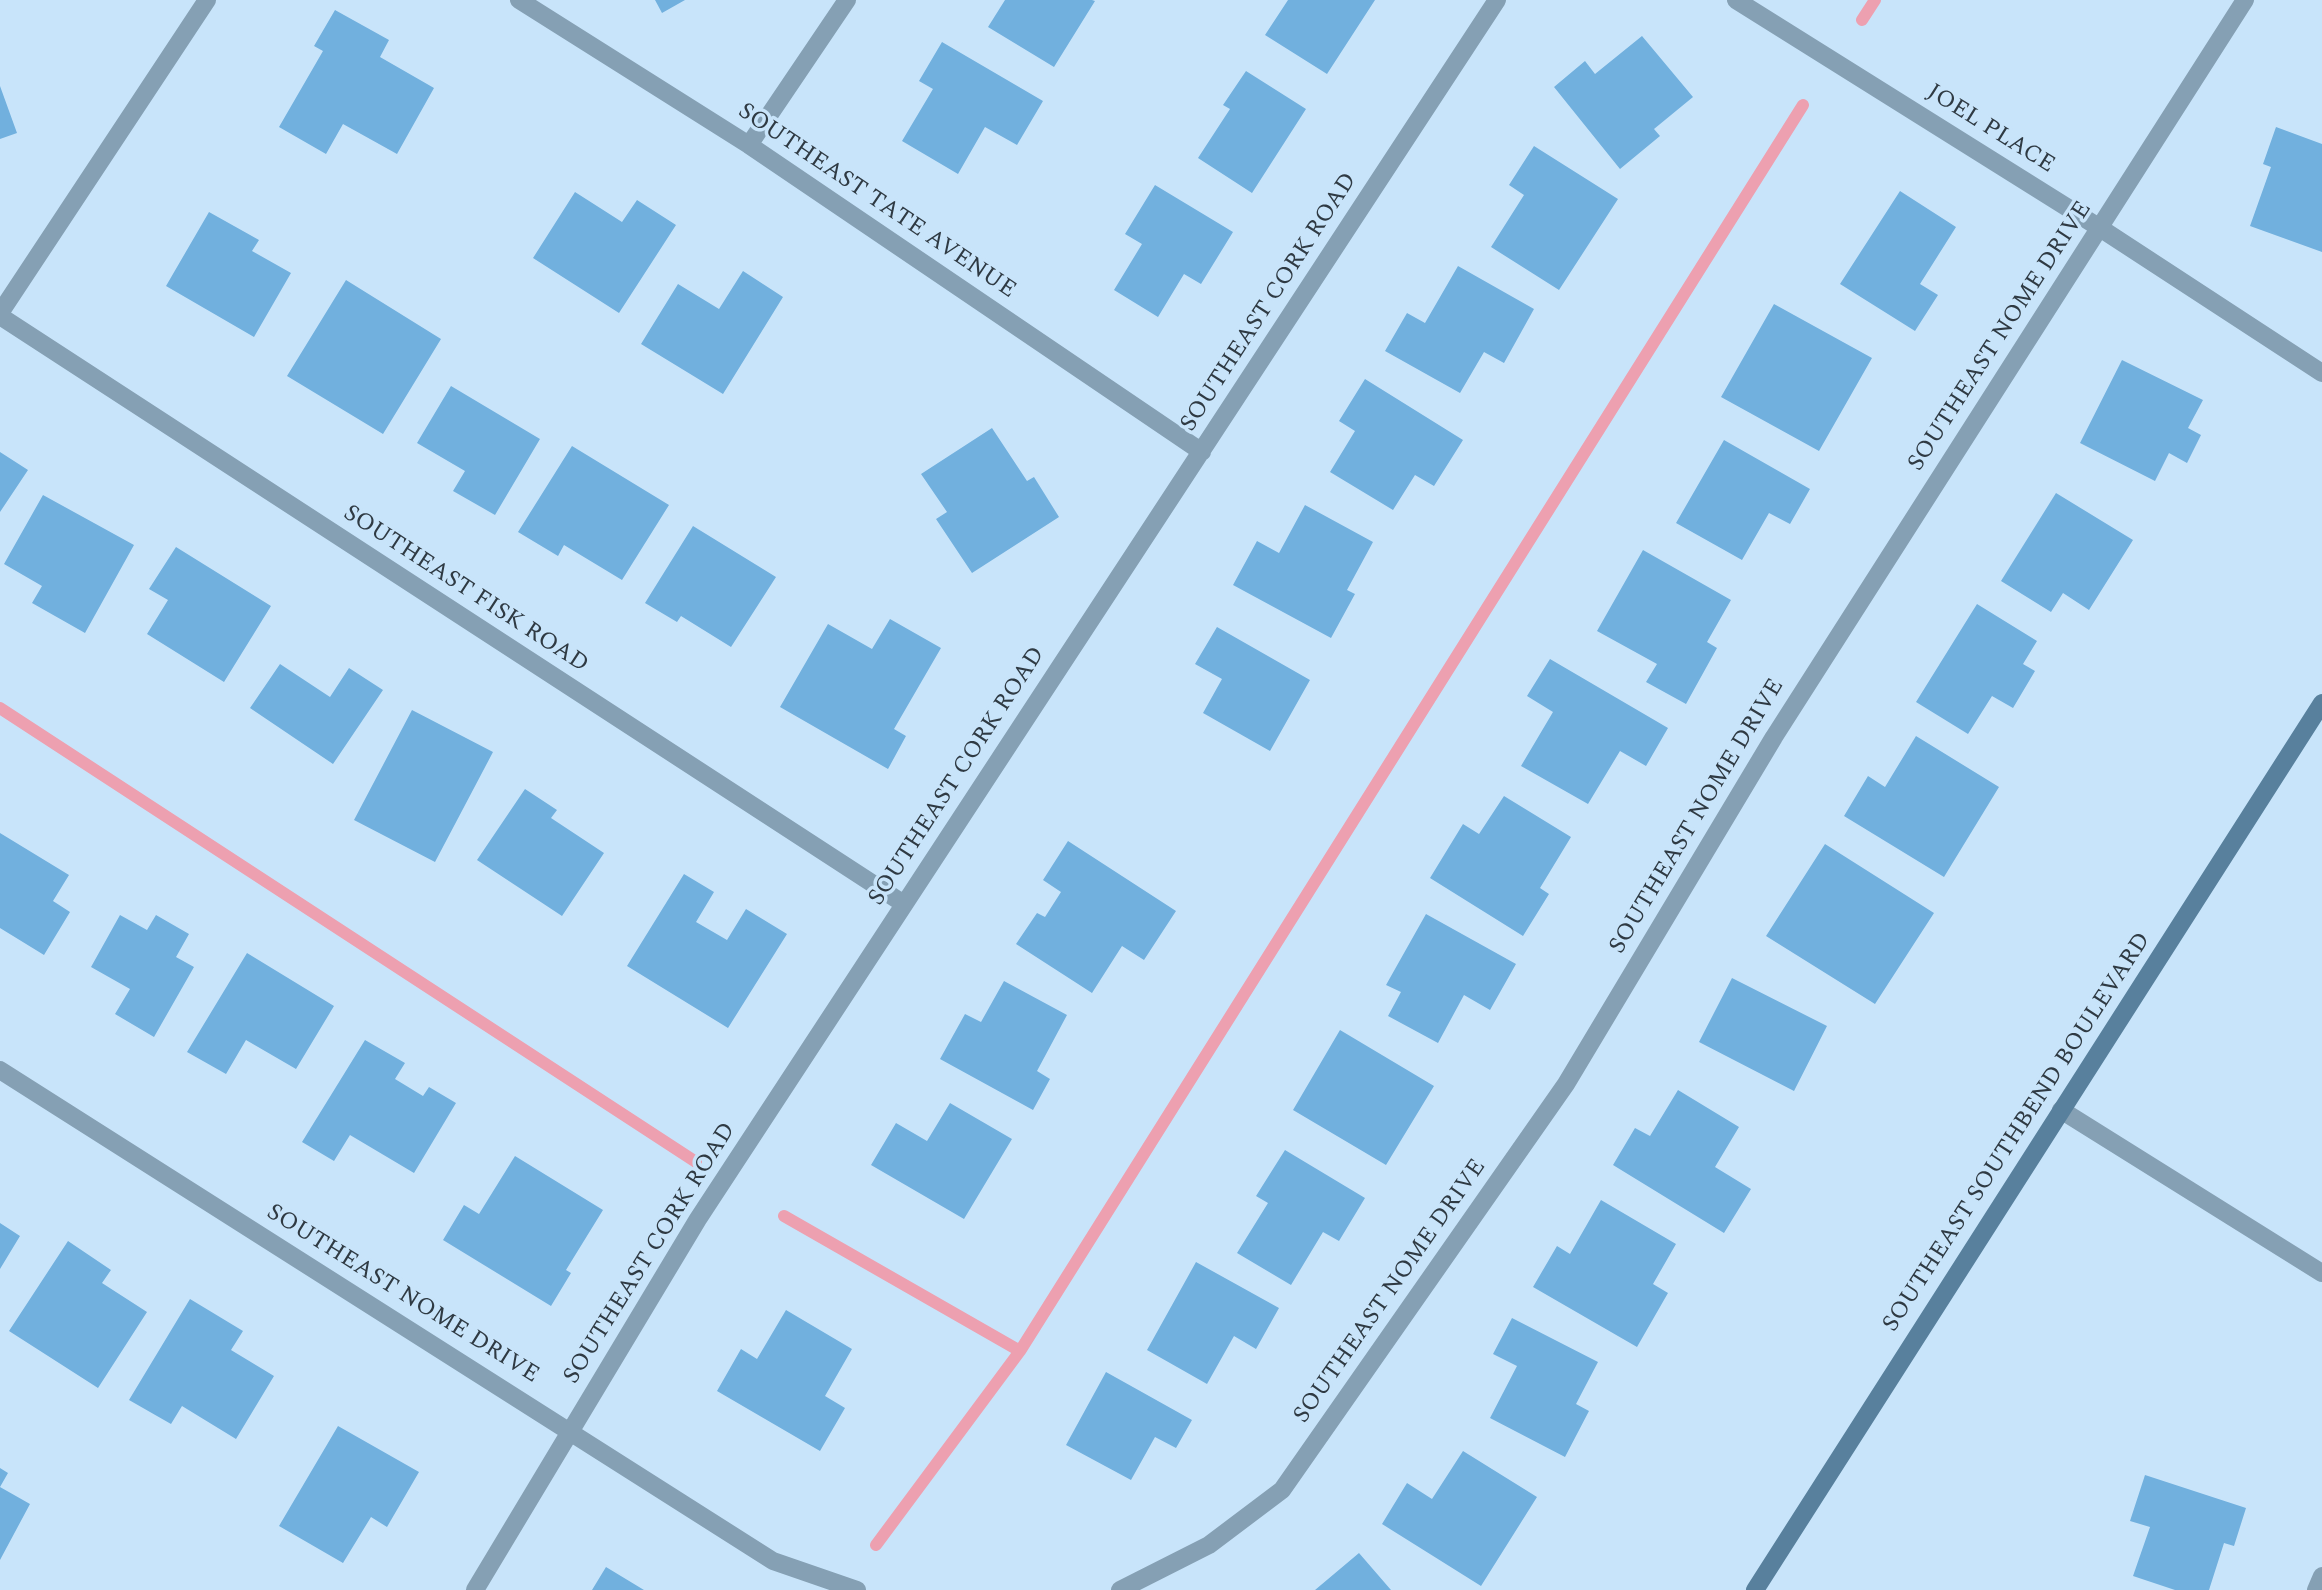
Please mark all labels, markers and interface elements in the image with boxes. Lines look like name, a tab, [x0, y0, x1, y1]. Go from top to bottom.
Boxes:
street label: JOEL PLACE	[1921, 79, 2059, 181]
street label: SOUTHEAST TATE AVENUE	[731, 98, 1021, 306]
street label: SOUTHEAST CORK ROAD	[1176, 168, 1364, 438]
street label: SOUTHEAST NOME DRIVE	[1903, 197, 2099, 477]
street label: SOUTHEAST FISK ROAD	[337, 500, 593, 680]
street label: SOUTHEAST CORK ROAD	[864, 642, 1052, 912]
street label: SOUTHEAST NOME DRIVE	[1604, 674, 1792, 960]
street label: SOUTHEAST SOUTHBEND BOULEVARD	[1878, 928, 2158, 1338]
street label: SOUTHEAST CORK ROAD	[559, 1118, 743, 1390]
street label: SOUTHEAST NOME DRIVE	[1289, 1154, 1493, 1430]
street label: SOUTHEAST NOME DRIVE	[260, 1199, 544, 1391]

